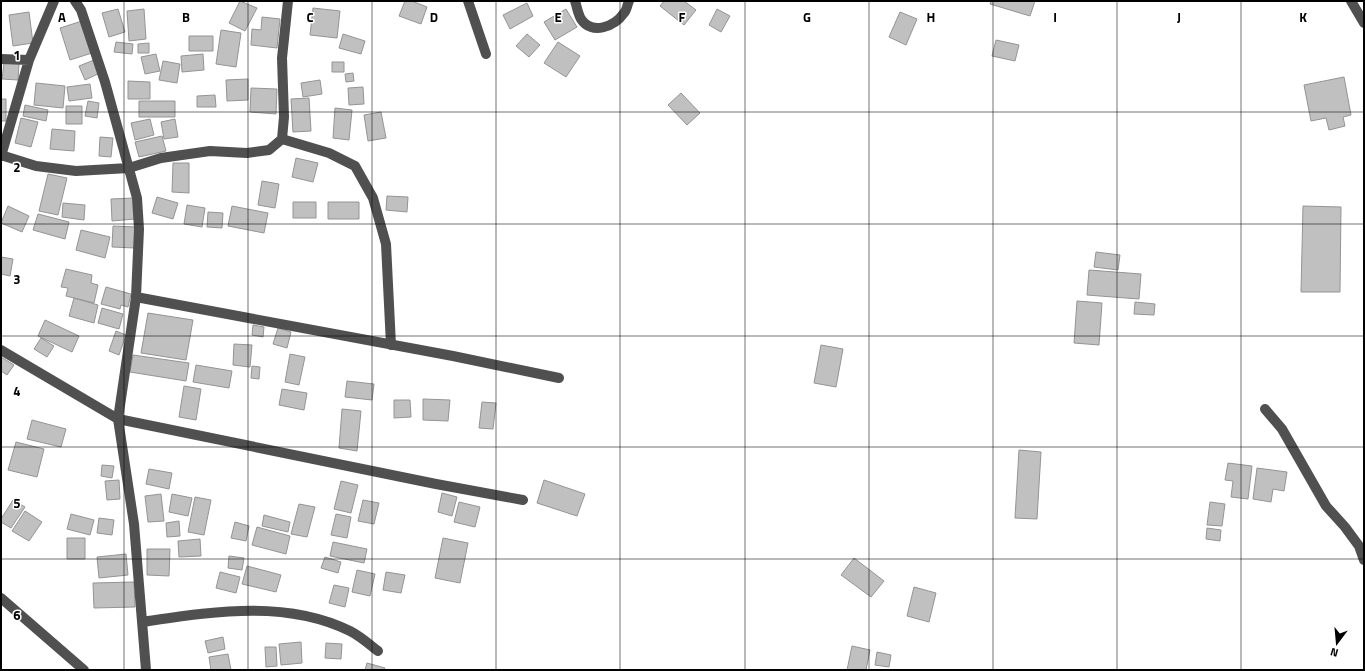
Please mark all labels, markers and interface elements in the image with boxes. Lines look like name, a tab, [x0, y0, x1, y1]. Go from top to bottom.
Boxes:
text: A	[58, 7, 66, 27]
text: B	[182, 7, 190, 27]
text: C	[306, 7, 314, 27]
text: D	[430, 7, 438, 27]
text: E	[554, 7, 562, 27]
text: F	[679, 7, 686, 27]
text: G	[803, 7, 811, 27]
text: H	[927, 7, 935, 27]
text: I	[1053, 7, 1057, 27]
text: J	[1177, 7, 1181, 27]
text: K	[1299, 7, 1307, 27]
text: 1	[13, 45, 21, 65]
text: 2	[13, 157, 21, 177]
text: 3	[13, 269, 21, 289]
text: 4	[13, 381, 21, 401]
text: 5	[13, 493, 21, 513]
text: 6	[13, 605, 21, 625]
north arrow	[1317, 623, 1357, 663]
text: N	[1328, 644, 1340, 661]

